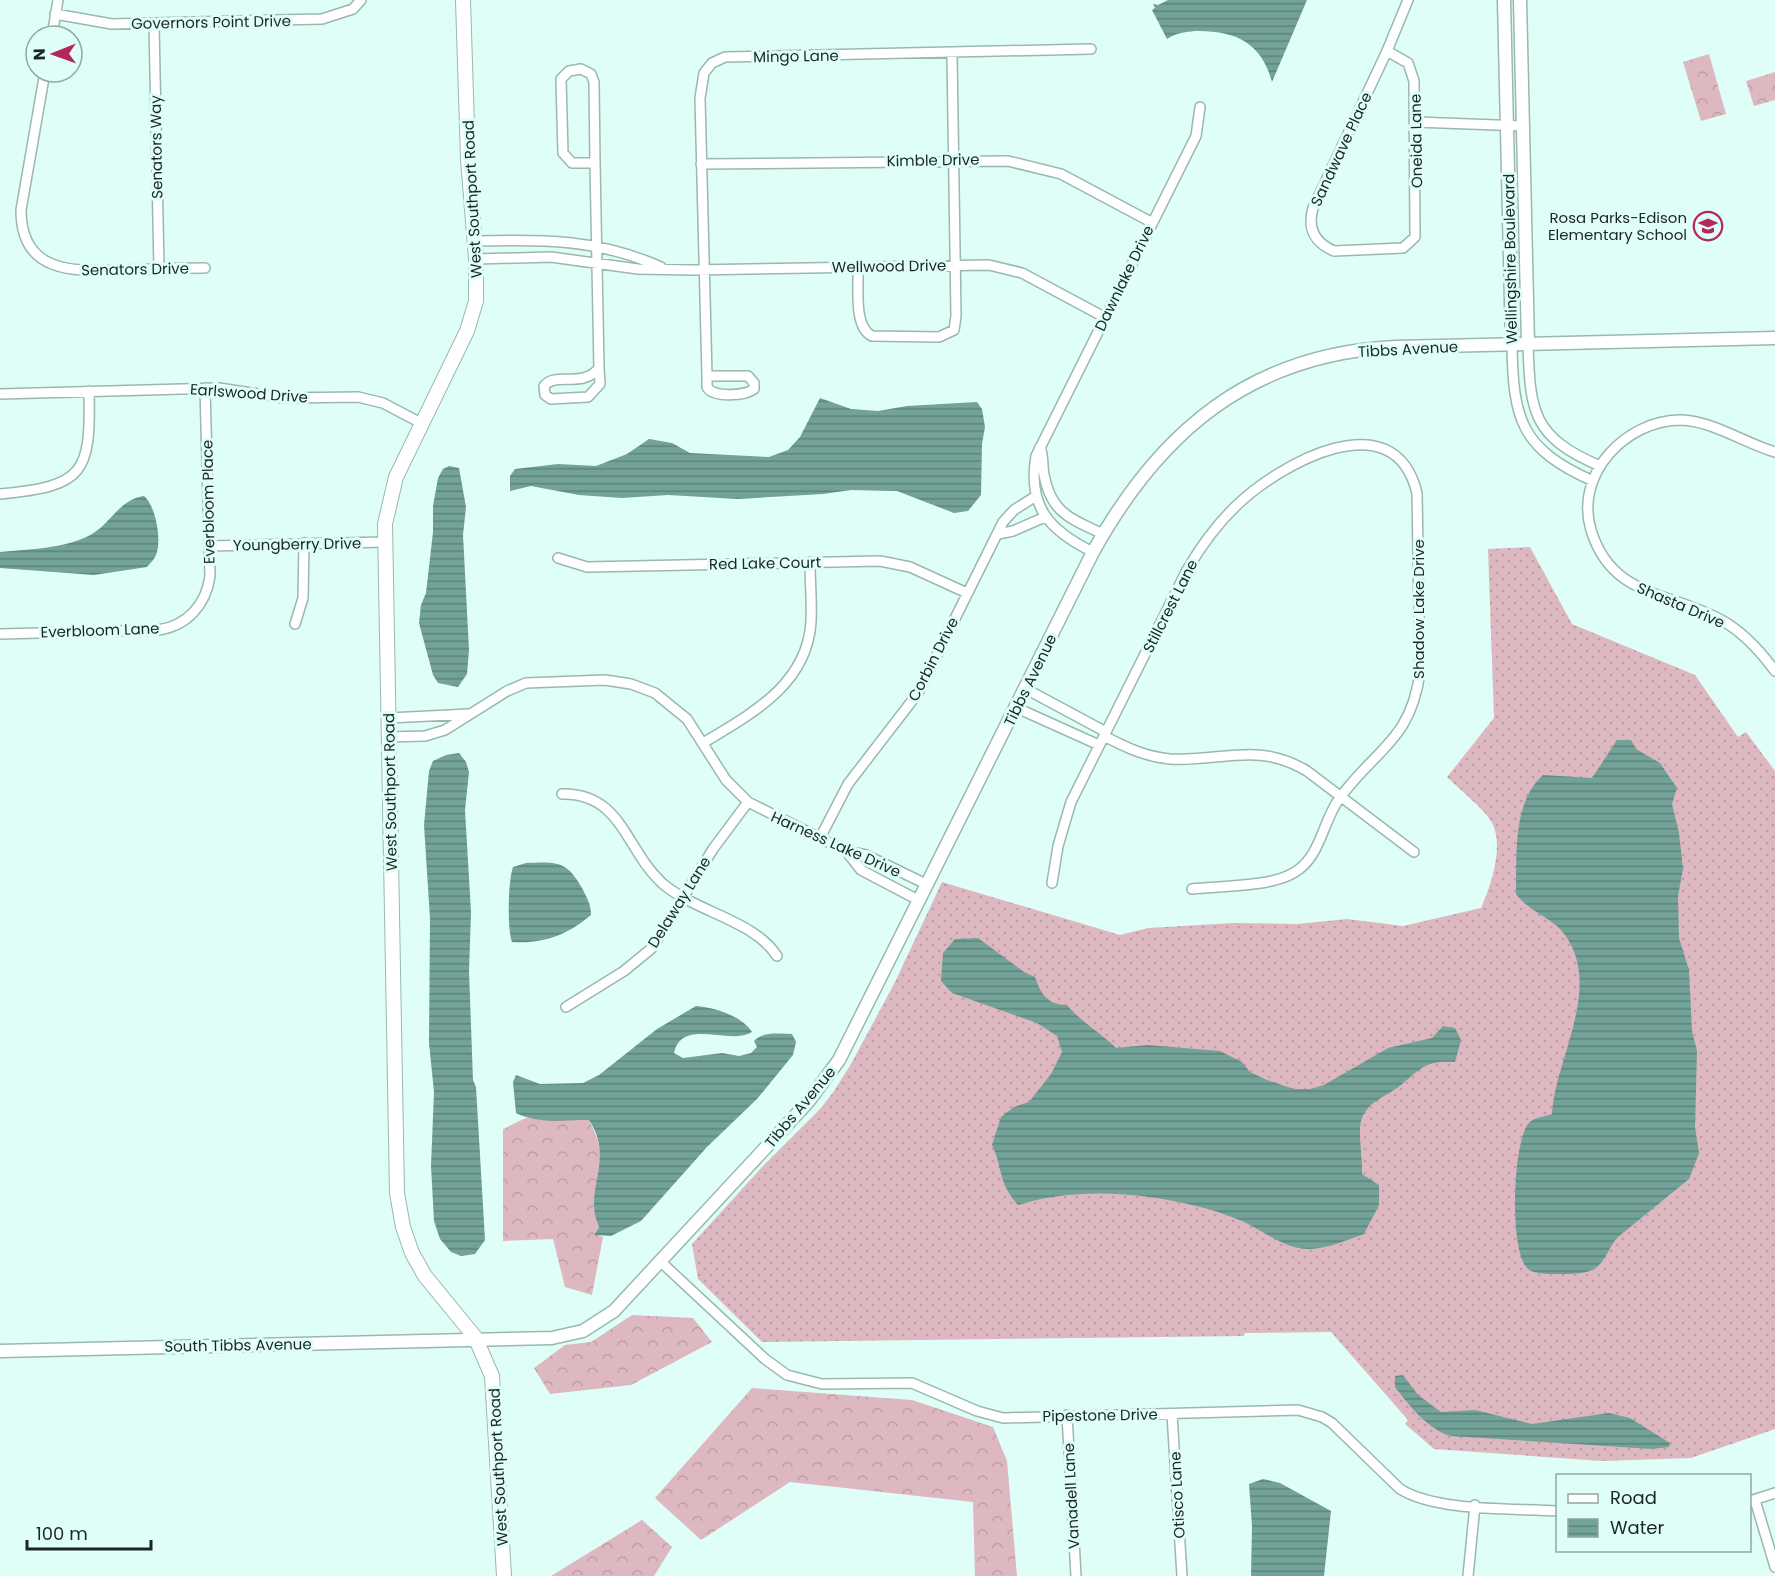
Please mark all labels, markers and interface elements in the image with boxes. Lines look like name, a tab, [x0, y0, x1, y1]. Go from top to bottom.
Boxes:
street label: Governors Point Drive	[131, 10, 291, 34]
north arrow	[24, 24, 84, 84]
street label: Mingo Lane	[753, 45, 839, 67]
text: N	[28, 48, 51, 60]
street label: Sandwave Place	[1305, 88, 1377, 210]
street label: Senators Way	[145, 94, 167, 199]
street label: Oneida Lane	[1405, 94, 1427, 188]
street label: West Southport Road	[457, 120, 487, 278]
street label: Kimble Drive	[886, 149, 980, 171]
street label: Wellingshire Boulevard	[1498, 174, 1522, 344]
place label: Rosa Parks-Edison Elementary School	[1548, 207, 1687, 245]
school or university icon: Rosa Parks-Edison Elementary School	[1692, 210, 1724, 242]
street label: Dawnlake Drive	[1089, 222, 1159, 334]
street label: Wellwood Drive	[832, 255, 946, 277]
street label: Senators Drive	[81, 258, 189, 280]
street label: Tibbs Avenue	[1357, 336, 1459, 362]
street label: Earlswood Drive	[189, 378, 309, 408]
street label: Everbloom Place	[196, 440, 220, 564]
street label: Youngberry Drive	[233, 532, 361, 556]
street label: Shadow Lake Drive	[1408, 539, 1429, 679]
street label: Red Lake Court	[709, 552, 821, 574]
street label: Stillcrest Lane	[1137, 556, 1203, 656]
street label: Shasta Drive	[1634, 577, 1728, 633]
street label: Corbin Drive	[903, 613, 963, 705]
street label: Everbloom Lane	[40, 617, 160, 643]
street label: Tibbs Avenue	[999, 630, 1061, 730]
street label: West Southport Road	[378, 713, 402, 871]
street label: Harness Lake Drive	[768, 806, 904, 882]
street label: Delaway Lane	[642, 852, 716, 952]
street label: Tibbs Avenue	[760, 1062, 840, 1152]
street label: South Tibbs Avenue	[164, 1333, 312, 1357]
street label: West Southport Road	[483, 1388, 513, 1546]
street label: Pipestone Drive	[1042, 1403, 1158, 1427]
street label: Vanadell Lane	[1058, 1442, 1084, 1550]
street label: Otisco Lane	[1164, 1451, 1190, 1539]
legend	[1556, 1474, 1751, 1552]
text: Road	[1610, 1485, 1657, 1510]
scale bar	[27, 1513, 152, 1551]
text: Water	[1610, 1515, 1664, 1540]
text: 100 m	[36, 1521, 88, 1546]

